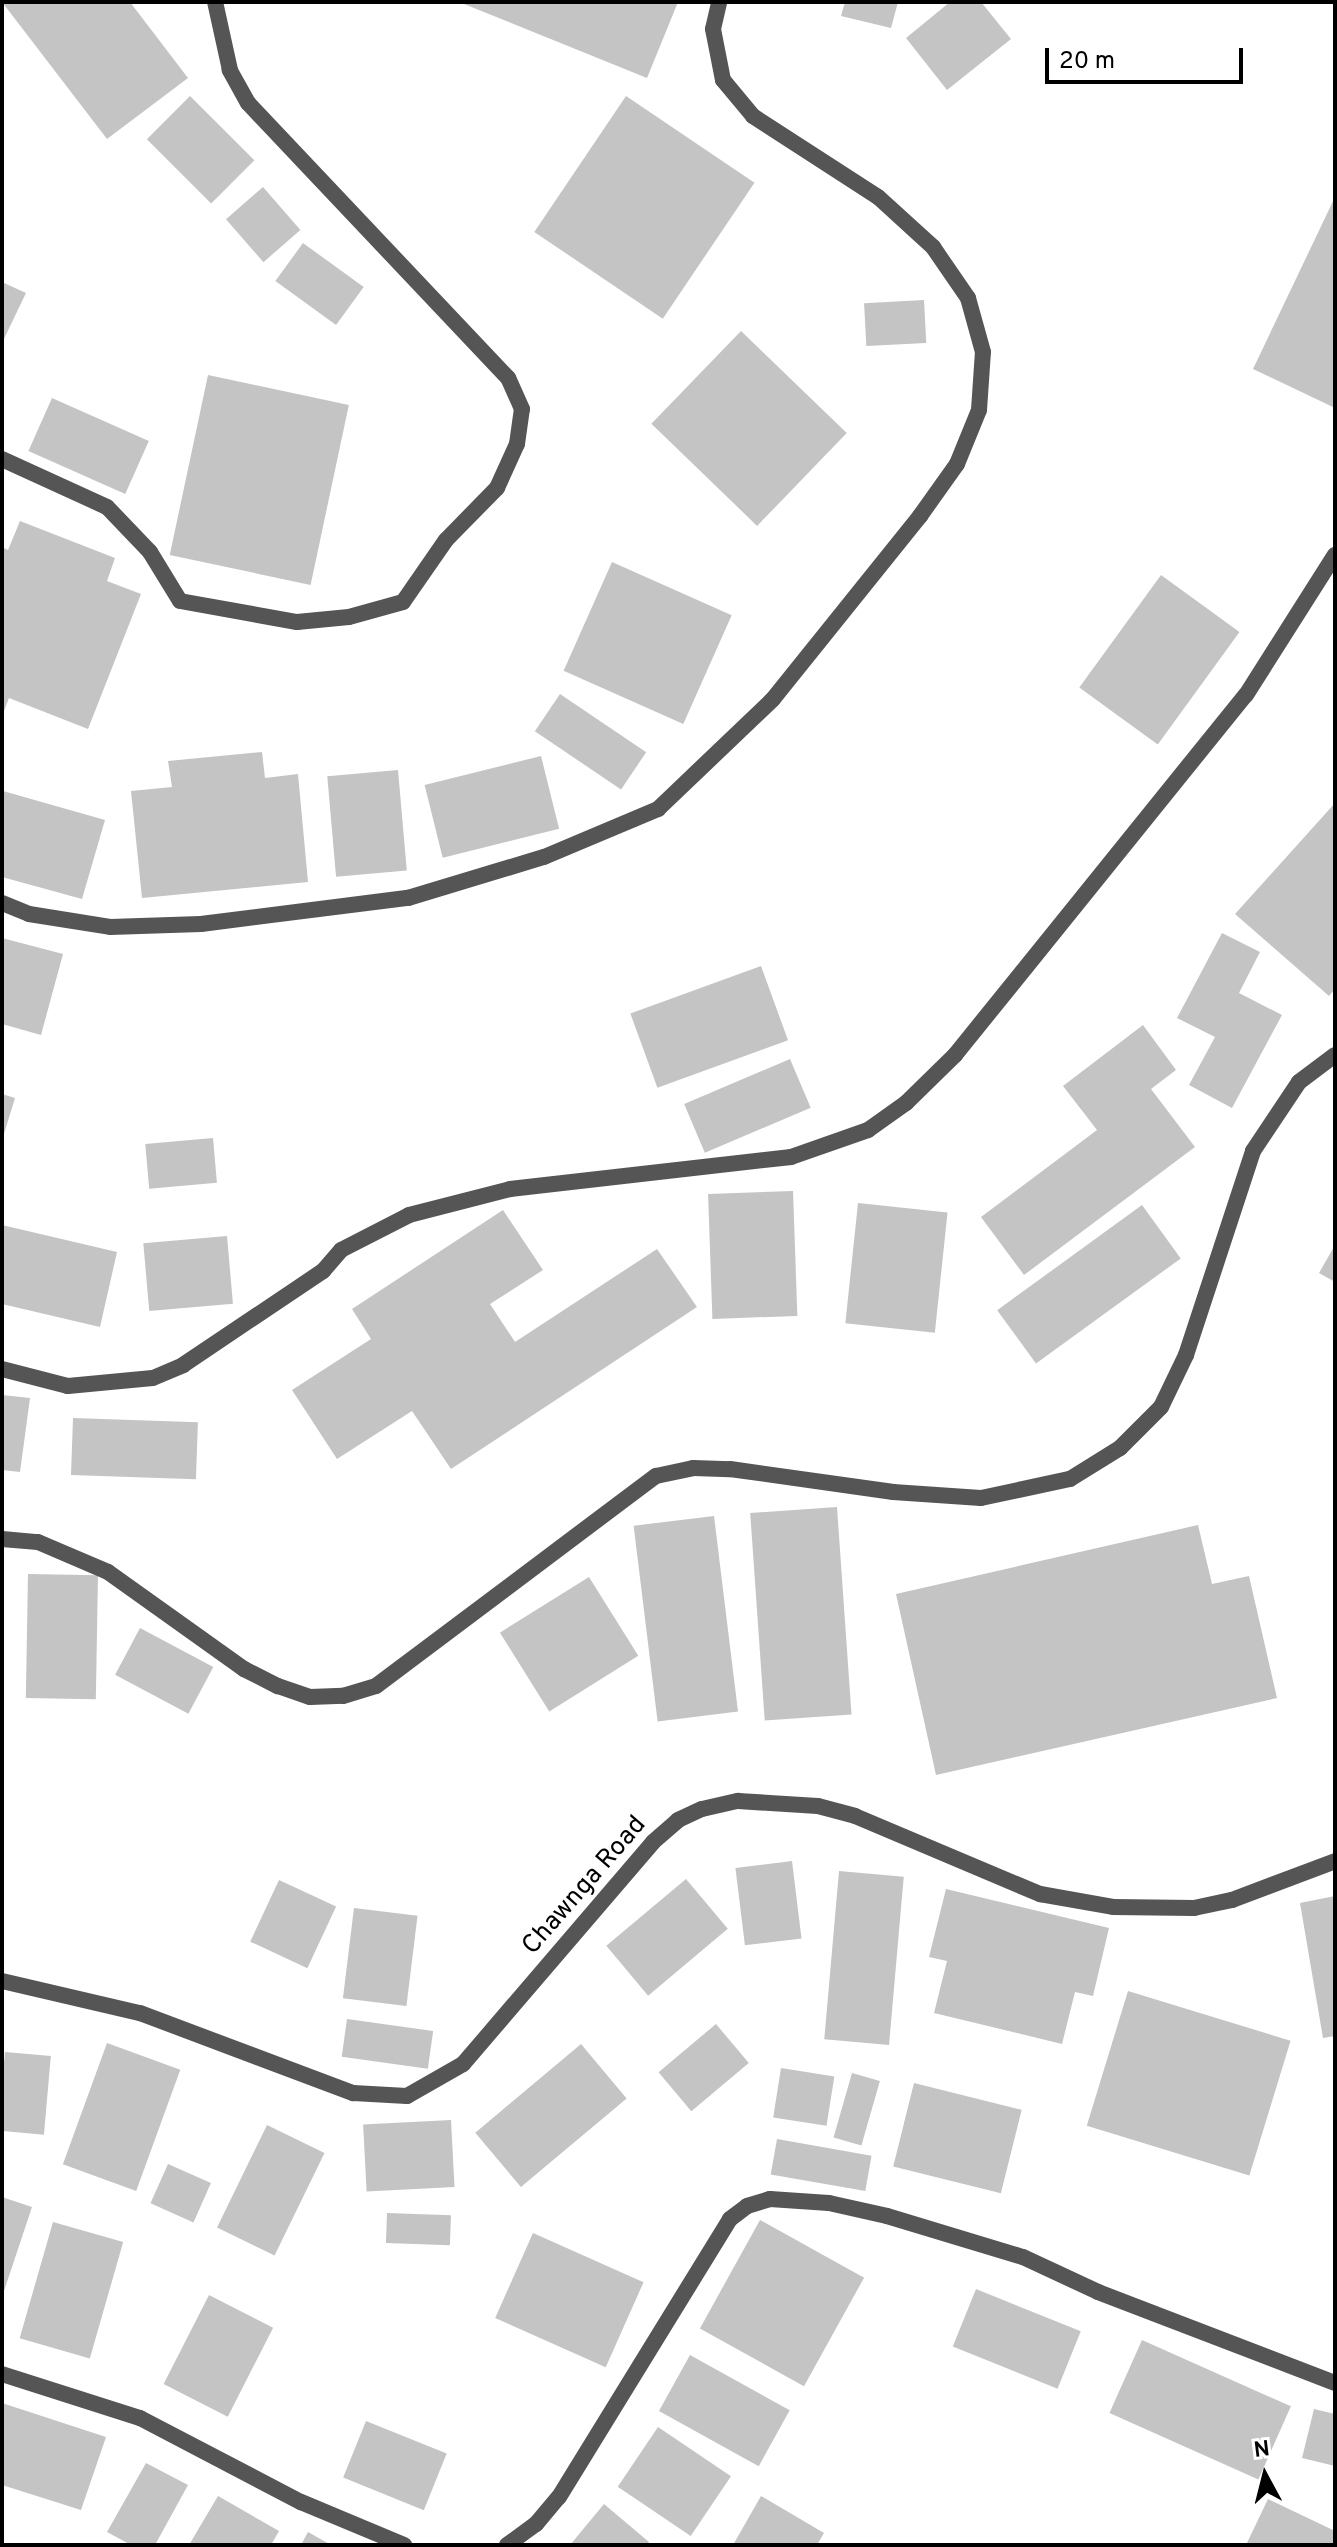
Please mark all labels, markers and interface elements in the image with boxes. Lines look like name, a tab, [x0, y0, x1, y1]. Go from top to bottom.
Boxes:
scale bar	[1049, 32, 1247, 82]
text: 20 m	[1059, 47, 1115, 77]
street label: Chawnga Road	[516, 1810, 654, 1962]
north arrow	[1225, 2435, 1305, 2515]
text: N	[1253, 2436, 1271, 2465]

